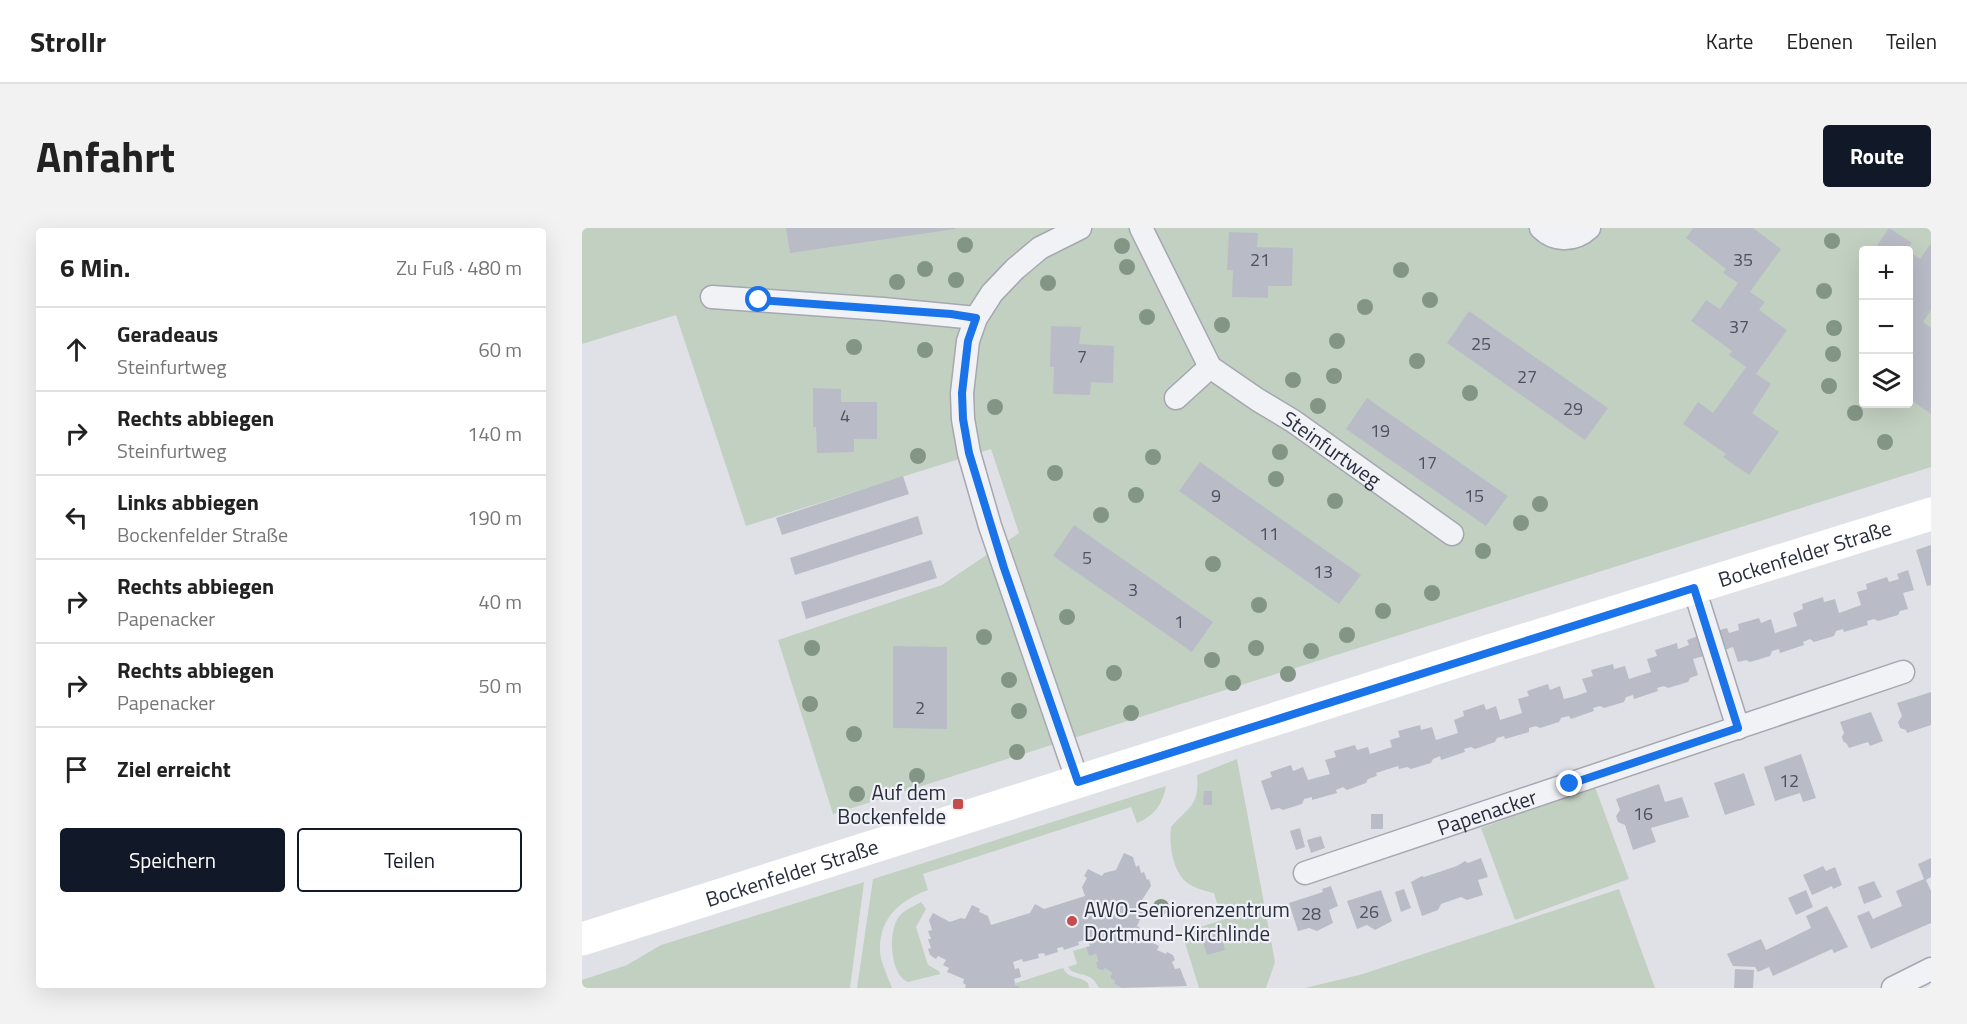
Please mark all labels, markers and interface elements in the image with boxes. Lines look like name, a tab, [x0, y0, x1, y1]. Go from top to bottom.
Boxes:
text: Strollr	[30, 20, 106, 63]
text: Karte	[1706, 25, 1753, 57]
text: Ebenen	[1786, 25, 1853, 57]
text: Teilen	[1886, 25, 1937, 57]
text: Anfahrt	[36, 124, 175, 188]
button: Route	[1823, 125, 1931, 187]
house number: 21	[1250, 246, 1270, 273]
house number: 35	[1733, 246, 1753, 273]
map controls	[1859, 246, 1913, 408]
button: +	[1859, 246, 1913, 300]
text: 6 Min.	[60, 248, 130, 287]
text: Zu Fuß · 480 m	[396, 252, 522, 283]
route start	[745, 286, 771, 312]
button: −	[1859, 300, 1913, 354]
house number: 37	[1729, 313, 1749, 340]
text: Geradeaus	[117, 317, 218, 351]
house number: 25	[1471, 330, 1491, 357]
icon: ahead	[60, 333, 93, 366]
text: 60 m	[478, 334, 522, 365]
house number: 7	[1077, 343, 1087, 370]
text: Steinfurtweg	[117, 351, 227, 382]
button: layers	[1859, 354, 1913, 408]
house number: 27	[1517, 363, 1537, 390]
house number: 29	[1563, 395, 1583, 422]
text: Rechts abbiegen	[117, 401, 274, 435]
house number: 4	[840, 402, 850, 429]
street label: Steinfurtweg	[1276, 402, 1388, 495]
icon: right	[60, 417, 93, 450]
house number: 19	[1370, 417, 1390, 444]
text: 140 m	[467, 418, 522, 449]
text: Steinfurtweg	[117, 435, 227, 466]
house number: 17	[1417, 449, 1437, 476]
house number: 9	[1211, 482, 1221, 509]
house number: 15	[1464, 482, 1484, 509]
text: Links abbiegen	[117, 485, 259, 519]
icon: left	[60, 501, 93, 534]
text: 190 m	[467, 502, 522, 533]
street label: Bockenfelder Straße	[1714, 511, 1895, 595]
text: Bockenfelder Straße	[117, 519, 288, 550]
house number: 11	[1259, 520, 1279, 547]
house number: 5	[1082, 544, 1092, 571]
house number: 13	[1313, 558, 1333, 585]
text: Rechts abbiegen	[117, 569, 274, 603]
house number: 3	[1128, 576, 1138, 603]
icon: right	[60, 585, 93, 618]
text: 40 m	[478, 586, 522, 617]
text: Papenacker	[117, 603, 215, 634]
house number: 1	[1174, 608, 1184, 635]
text: Rechts abbiegen	[117, 653, 274, 687]
icon: right	[60, 669, 93, 702]
text: 50 m	[478, 670, 522, 701]
text: Papenacker	[117, 687, 215, 718]
house number: 2	[915, 694, 925, 721]
text: Ziel erreicht	[117, 752, 231, 786]
icon: arrive	[60, 753, 93, 786]
house number: 12	[1779, 767, 1799, 794]
route end	[1556, 770, 1582, 796]
place label: Auf dem Bockenfelde	[837, 776, 946, 832]
street label: Papenacker	[1433, 780, 1541, 843]
marker: Auf dem Bockenfelde	[951, 797, 965, 811]
house number: 16	[1633, 800, 1653, 827]
button: Speichern	[60, 828, 285, 892]
button: Teilen	[297, 828, 522, 892]
street label: Bockenfelder Straße	[701, 830, 882, 915]
place label: AWO-Seniorenzentrum Dortmund-Kirchlinde	[1084, 893, 1290, 949]
house number: 26	[1359, 898, 1379, 925]
house number: 28	[1301, 900, 1321, 927]
marker: AWO-Seniorenzentrum Dortmund-Kirchlinde	[1065, 914, 1079, 928]

